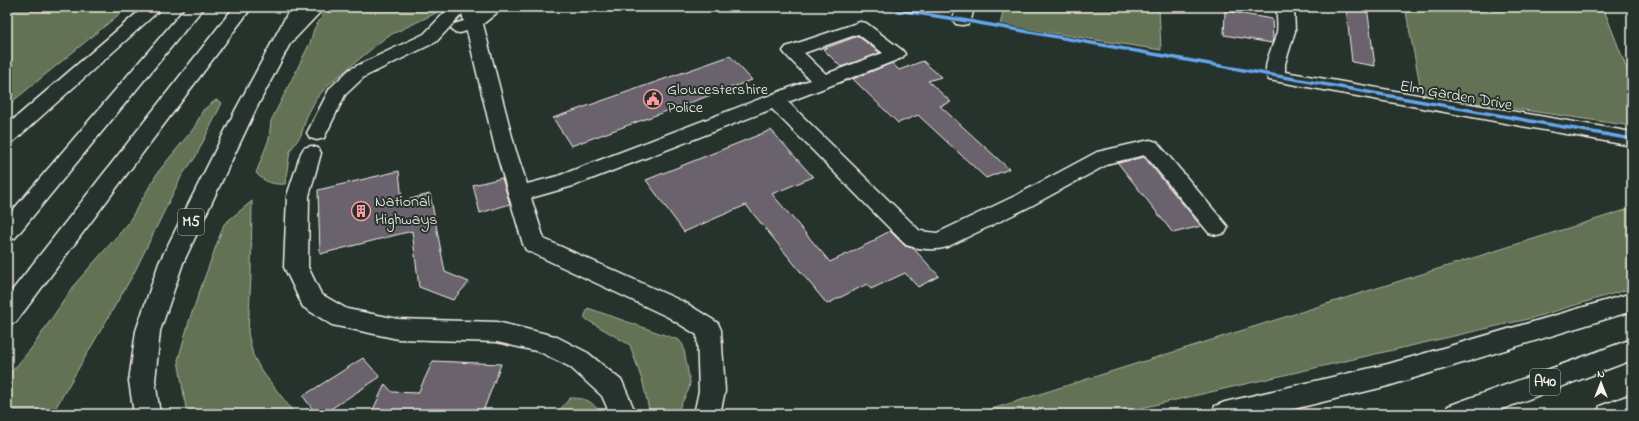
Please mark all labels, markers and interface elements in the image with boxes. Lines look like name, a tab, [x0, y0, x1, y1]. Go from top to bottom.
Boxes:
street label: Elm Garden Drive	[1398, 74, 1515, 118]
place label: Gloucestershire Police	[667, 78, 769, 120]
public building icon: Gloucestershire Police	[642, 88, 664, 110]
place label: National Highways	[375, 190, 438, 232]
building icon: National Highways	[350, 200, 372, 222]
road number: M5	[178, 209, 204, 235]
north arrow	[1581, 363, 1621, 403]
text: N	[1597, 366, 1605, 382]
road number: A40	[1530, 369, 1560, 395]

